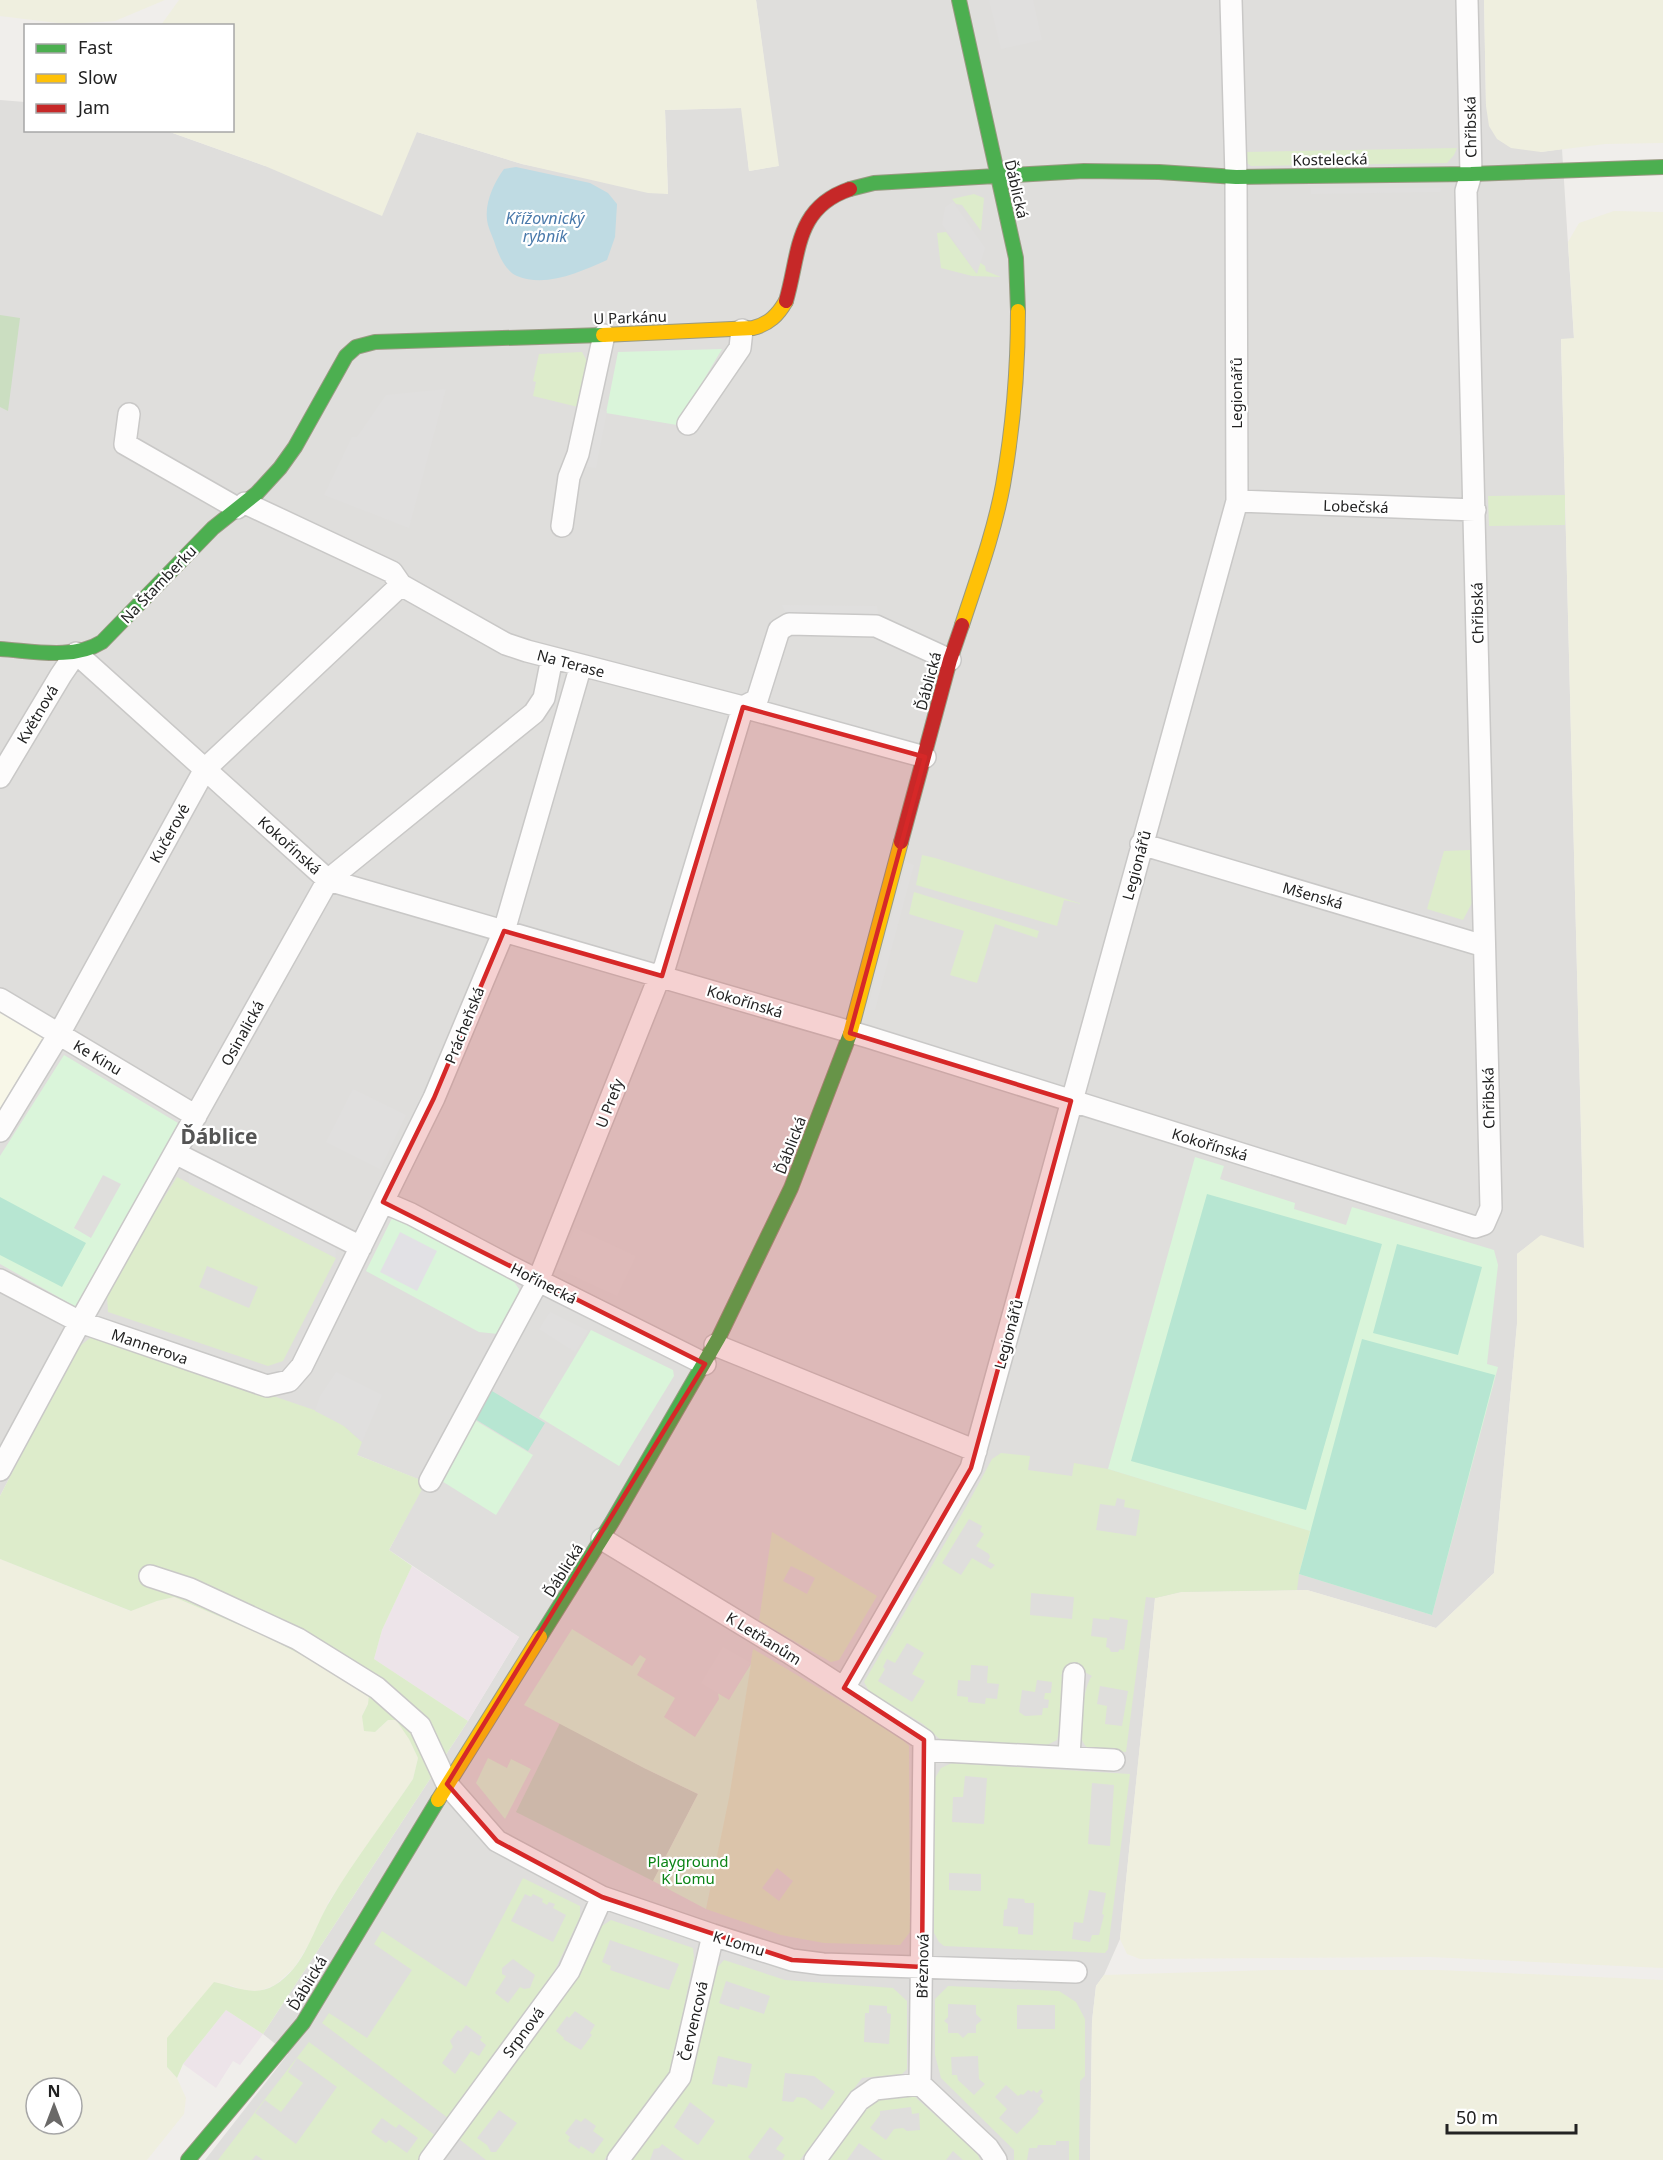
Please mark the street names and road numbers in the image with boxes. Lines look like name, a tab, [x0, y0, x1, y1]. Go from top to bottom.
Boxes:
street label: Chřibská	[1459, 96, 1481, 158]
street label: Kostelecká	[1292, 148, 1368, 170]
street label: Ďáblická	[1001, 158, 1033, 220]
street label: U Parkánu	[593, 306, 667, 328]
street label: Legionářů	[1226, 357, 1246, 429]
street label: Lobečská	[1323, 495, 1389, 517]
street label: Na Štamberku	[116, 541, 200, 627]
street label: Chřibská	[1466, 582, 1488, 644]
street label: Na Terase	[535, 644, 607, 682]
street label: Ďáblická	[911, 649, 945, 713]
street label: Květnová	[12, 681, 62, 747]
street label: Kučerové	[145, 800, 193, 866]
street label: Kokořínská	[254, 811, 326, 879]
street label: Legionářů	[1117, 828, 1155, 902]
street label: Mšenská	[1280, 877, 1346, 913]
street label: Kokořínská	[705, 980, 785, 1022]
street label: Prácheňská	[440, 984, 488, 1066]
street label: Osinalická	[216, 997, 268, 1069]
street label: Ke Kinu	[70, 1035, 126, 1079]
street label: Chřibská	[1477, 1067, 1499, 1129]
street label: U Prefy	[591, 1075, 628, 1130]
street label: Ďáblická	[770, 1113, 810, 1177]
street label: Kokořínská	[1170, 1123, 1250, 1165]
street label: Hořínecká	[508, 1258, 580, 1308]
street label: Legionářů	[989, 1297, 1027, 1371]
street label: Mannerova	[109, 1324, 191, 1368]
street label: Ďáblická	[539, 1539, 587, 1601]
street label: K Letňanům	[723, 1607, 805, 1669]
street label: K Lomu	[711, 1926, 767, 1960]
street label: Březnová	[911, 1933, 933, 1999]
street label: Ďáblická	[283, 1952, 331, 2014]
street label: Červencová	[674, 1979, 712, 2063]
street label: Srpnová	[498, 2003, 548, 2061]

